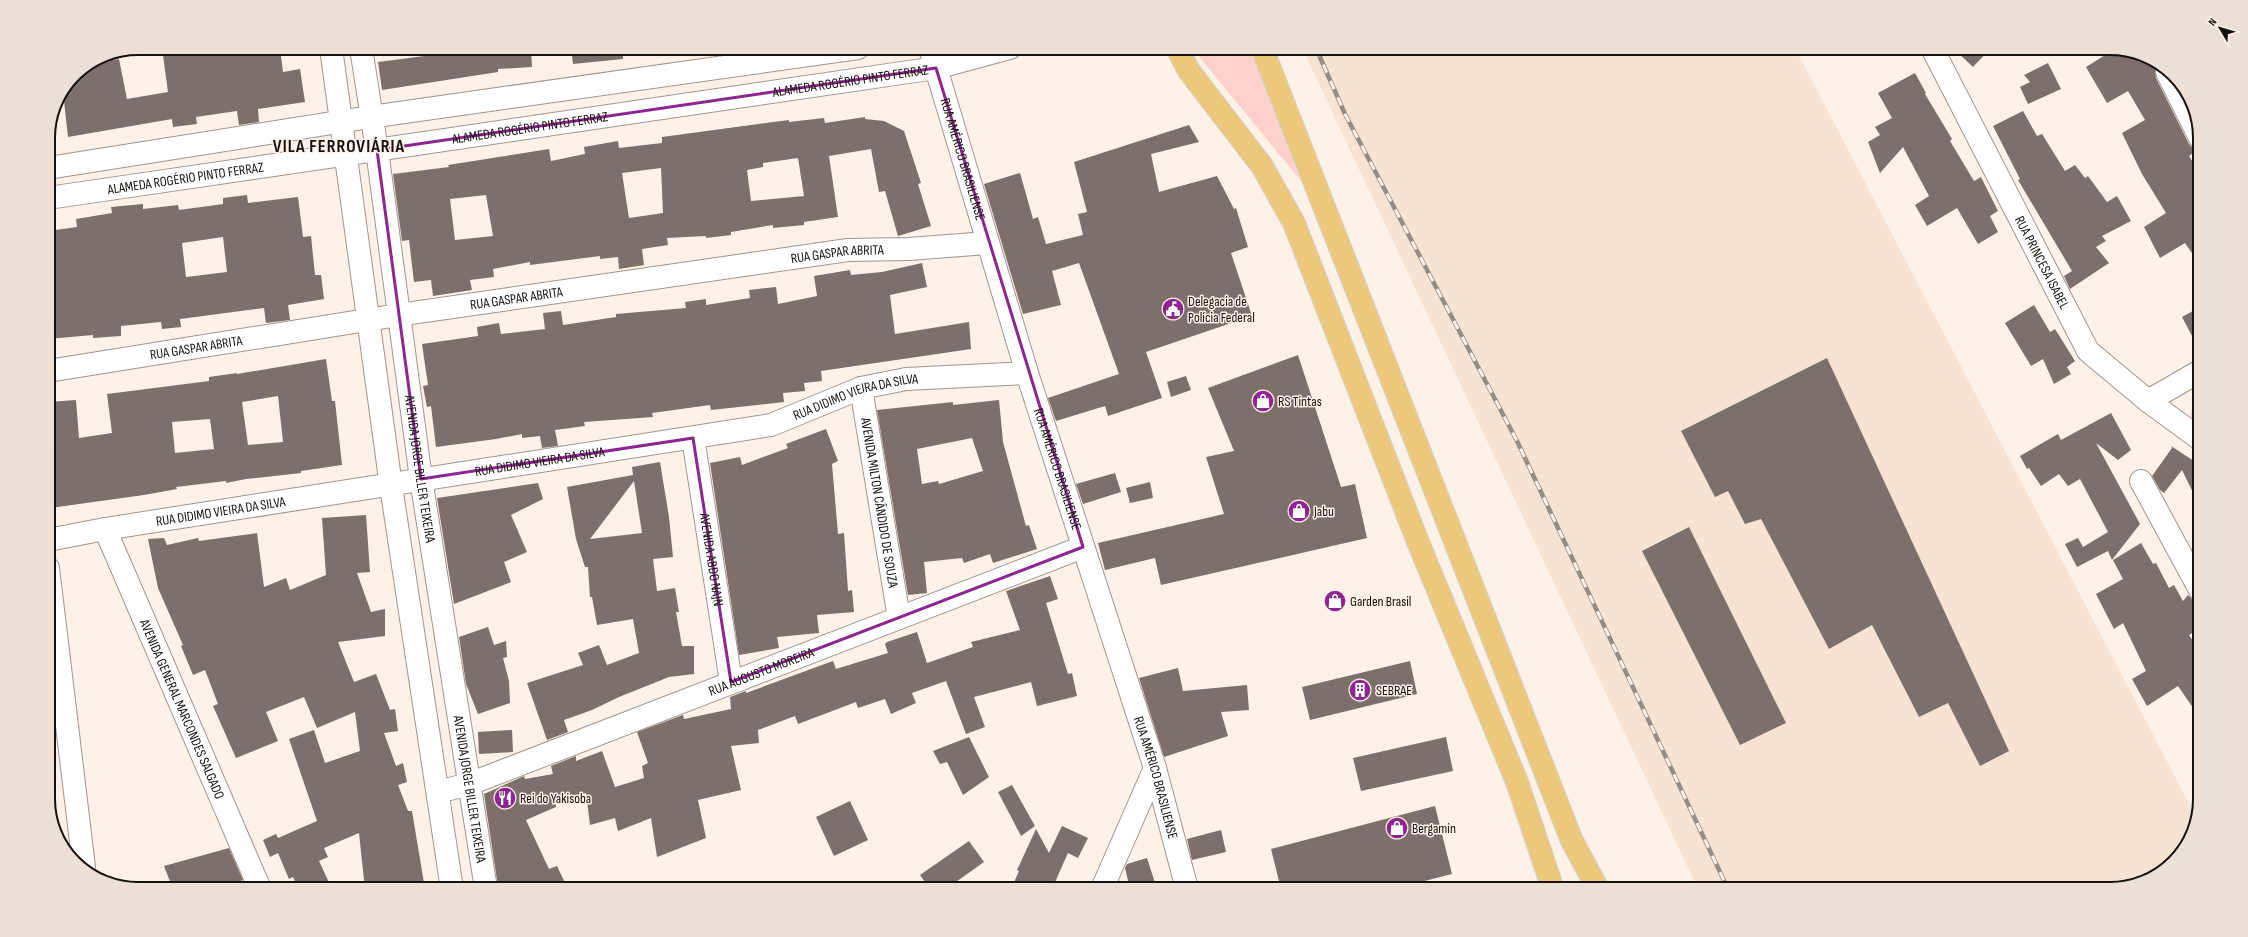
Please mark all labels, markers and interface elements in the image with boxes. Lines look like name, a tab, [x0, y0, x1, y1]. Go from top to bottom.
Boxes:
north arrow	[2200, 8, 2240, 48]
text: N	[2206, 16, 2220, 28]
street label: ALAMEDA ROGÉRIO PINTO FERRAZ	[770, 61, 930, 100]
street label: RUA AMÉRICO BRASILIENSE	[937, 96, 990, 223]
street label: ALAMEDA ROGÉRIO PINTO FERRAZ	[450, 108, 609, 147]
district label: VILA FERROVIÁRIA	[273, 136, 405, 157]
street label: ALAMEDA ROGÉRIO PINTO FERRAZ	[105, 158, 265, 198]
street label: RUA PRINCESA ISABEL	[2011, 213, 2073, 312]
street label: RUA GASPAR ABRITA	[790, 241, 885, 267]
street label: RUA GASPAR ABRITA	[469, 283, 565, 313]
place label: Delegacia de Polícia Federal	[1188, 293, 1255, 326]
public building icon: Delegacia de Polícia Federal	[1160, 296, 1186, 322]
street label: RUA GASPAR ABRITA	[149, 331, 245, 363]
street label: RUA DIDIMO VIEIRA DA SILVA	[790, 370, 920, 424]
shop icon: RS Tintas	[1250, 388, 1276, 414]
street label: AVENIDA JORGE BILLER TEIXEIRA	[401, 393, 440, 545]
place label: RS Tintas	[1278, 393, 1322, 410]
street label: RUA AMÉRICO BRASILIENSE	[1030, 406, 1086, 532]
street label: AVENIDA MILTON CÂNDIDO DE SOUZA	[857, 415, 902, 590]
street label: RUA DIDIMO VIEIRA DA SILVA	[474, 442, 607, 480]
street label: RUA DIDIMO VIEIRA DA SILVA	[155, 492, 287, 529]
shop icon: Jabu	[1286, 498, 1312, 524]
place label: Jabu	[1313, 503, 1334, 520]
street label: AVENIDA ABDO NAJN	[696, 511, 728, 607]
shop icon: Garden Brasil	[1322, 588, 1348, 614]
place label: Garden Brasil	[1350, 593, 1411, 610]
street label: AVENIDA GENERAL MARCONDES SALGADO	[136, 616, 229, 802]
street label: RUA AUGUSTO MOREIRA	[706, 643, 817, 699]
building icon: SEBRAE	[1347, 677, 1373, 703]
place label: SEBRAE	[1376, 682, 1412, 699]
street label: AVENIDA JORGE BILLER TEIXEIRA	[450, 713, 490, 865]
street label: RUA AMÉRICO BRASILIENSE	[1130, 714, 1182, 841]
restaurant icon: Rei do Yakisoba	[492, 785, 518, 811]
place label: Rei do Yakisoba	[520, 790, 591, 807]
shop icon: Bergamin	[1384, 815, 1410, 841]
place label: Bergamin	[1412, 820, 1456, 837]

